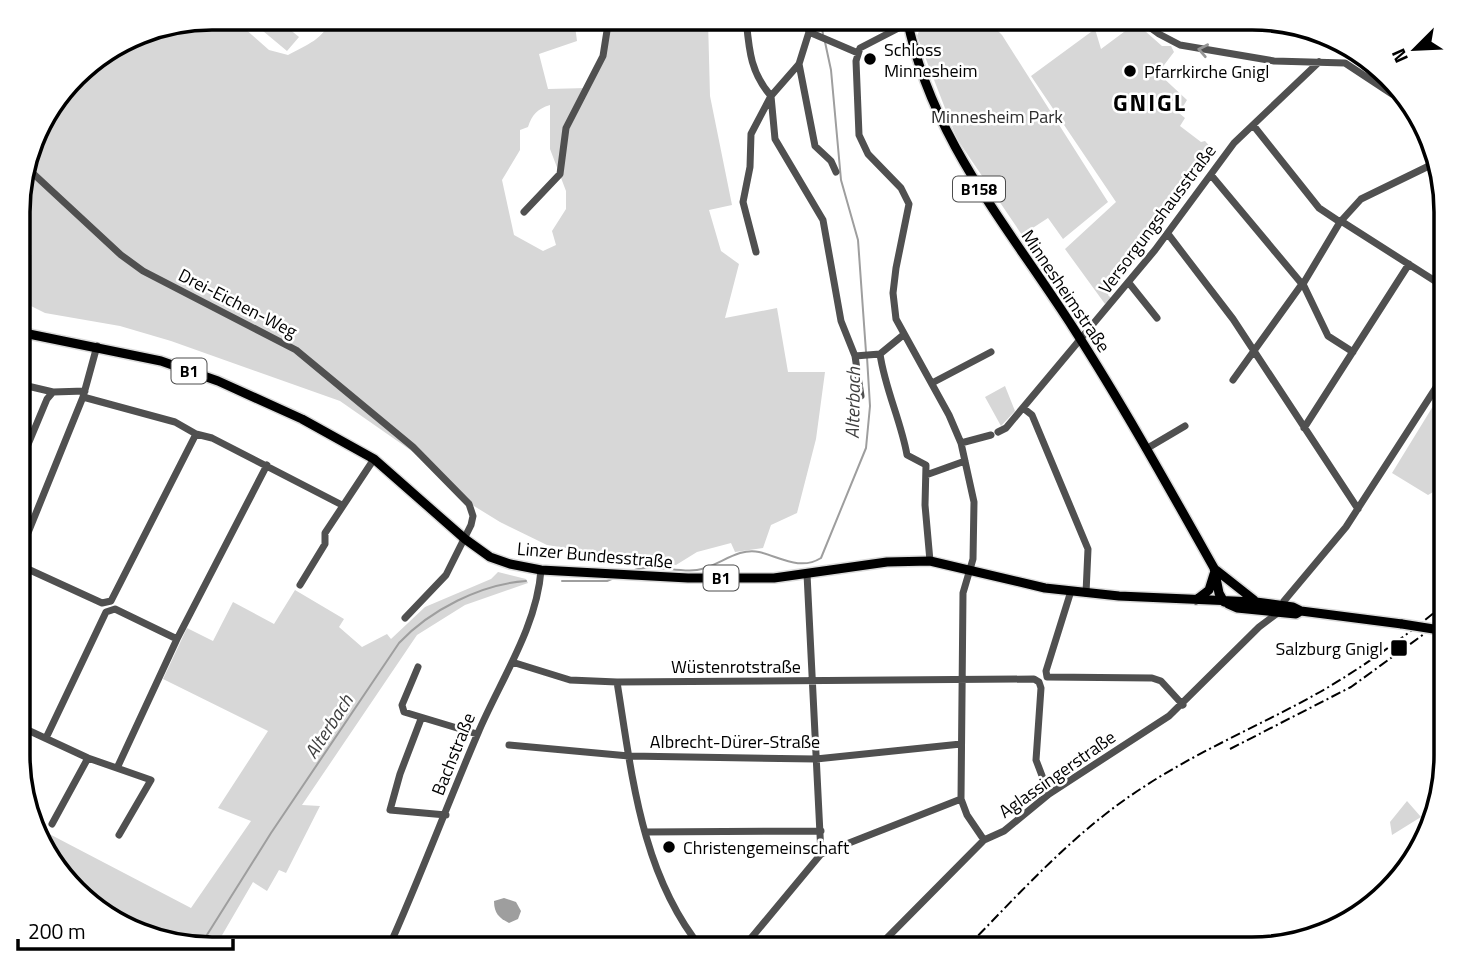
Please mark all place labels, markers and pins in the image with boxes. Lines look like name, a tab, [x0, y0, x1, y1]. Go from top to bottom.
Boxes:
place label: Schloss Minnesheim	[884, 36, 978, 84]
marker: Schloss Minnesheim	[862, 51, 878, 67]
place label: Pfarrkirche Gnigl	[1144, 58, 1269, 85]
marker: Pfarrkirche Gnigl	[1122, 63, 1138, 79]
place label: Salzburg Gnigl	[1275, 635, 1383, 662]
marker: Salzburg Gnigl	[1389, 638, 1409, 658]
place label: Christengemeinschaft	[683, 834, 850, 861]
marker: Christengemeinschaft	[661, 839, 677, 855]

